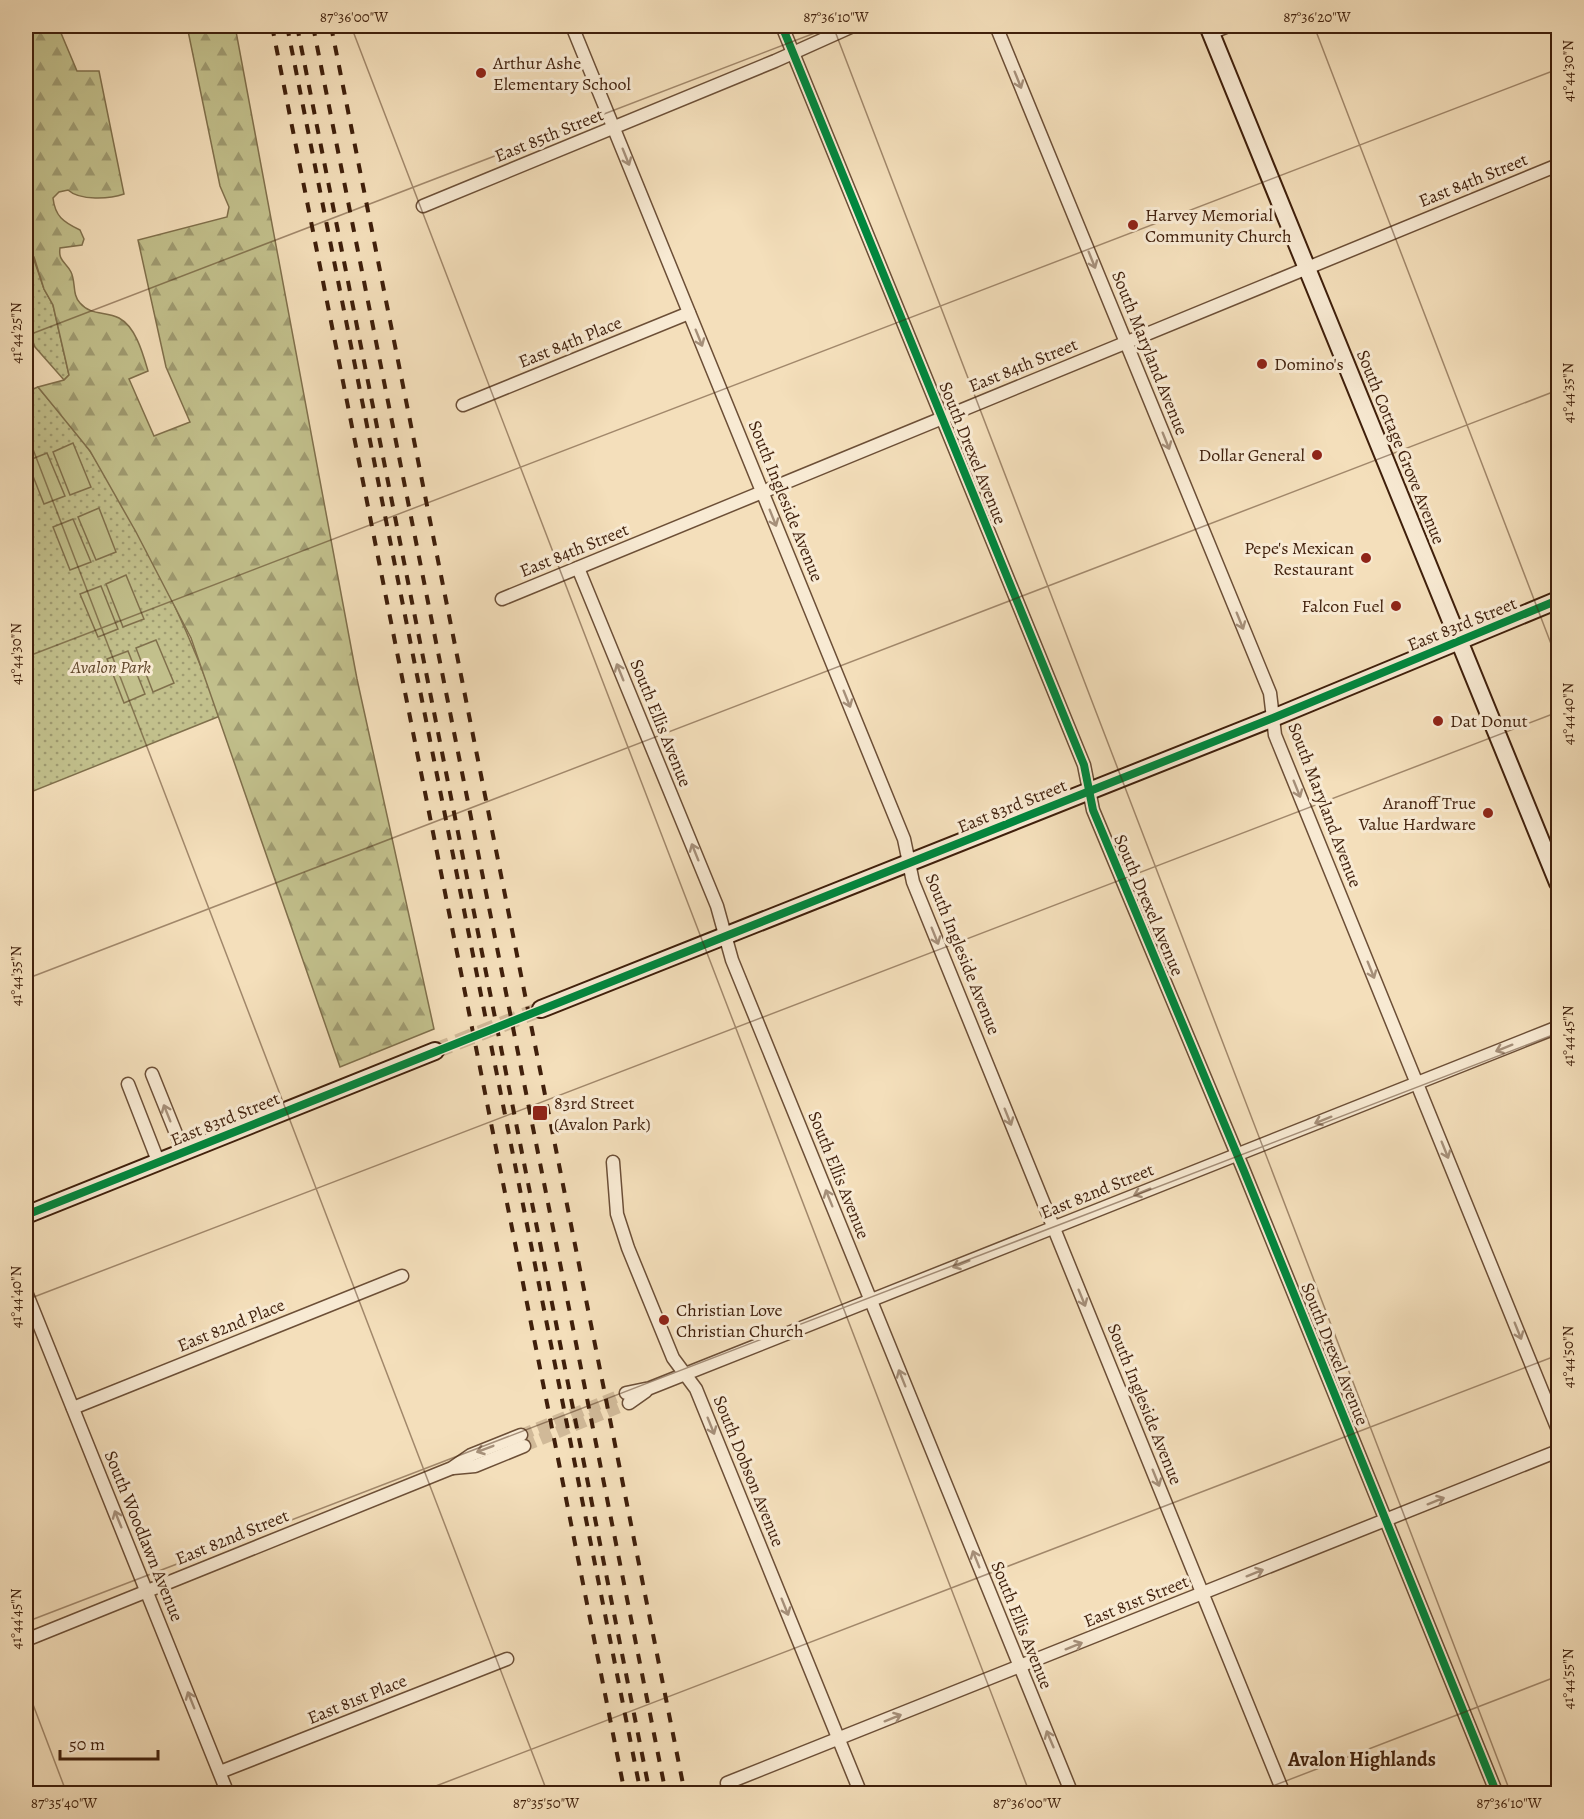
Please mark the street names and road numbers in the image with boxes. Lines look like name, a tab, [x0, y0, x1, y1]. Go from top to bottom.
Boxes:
street label: East 85th Street	[491, 102, 607, 168]
street label: East 84th Street	[1415, 147, 1531, 213]
street label: South Maryland Avenue	[1106, 267, 1194, 439]
street label: East 84th Place	[515, 310, 625, 374]
street label: East 84th Street	[965, 332, 1081, 398]
street label: South Cottage Grove Avenue	[1351, 346, 1451, 548]
street label: South Drexel Avenue	[933, 378, 1013, 528]
street label: South Ingleside Avenue	[743, 417, 829, 585]
street label: East 84th Street	[516, 517, 632, 583]
street label: East 83rd Street	[1404, 591, 1520, 657]
street label: South Ellis Avenue	[624, 655, 698, 791]
street label: South Maryland Avenue	[1282, 719, 1368, 891]
street label: East 83rd Street	[954, 773, 1070, 839]
street label: South Drexel Avenue	[1108, 830, 1190, 980]
street label: South Ingleside Avenue	[920, 870, 1006, 1038]
street label: East 83rd Street	[167, 1086, 283, 1152]
street label: South Ellis Avenue	[802, 1107, 876, 1243]
street label: East 82nd Street	[1037, 1157, 1157, 1225]
street label: South Drexel Avenue	[1295, 1279, 1375, 1429]
street label: East 82nd Place	[174, 1293, 288, 1357]
street label: South Ingleside Avenue	[1102, 1320, 1188, 1488]
street label: South Dobson Avenue	[708, 1392, 790, 1550]
street label: South Woodlawn Avenue	[99, 1447, 189, 1625]
street label: East 82nd Street	[172, 1503, 292, 1571]
street label: South Ellis Avenue	[985, 1557, 1059, 1693]
street label: East 81st Street	[1080, 1569, 1192, 1633]
street label: East 81st Place	[304, 1668, 410, 1730]

